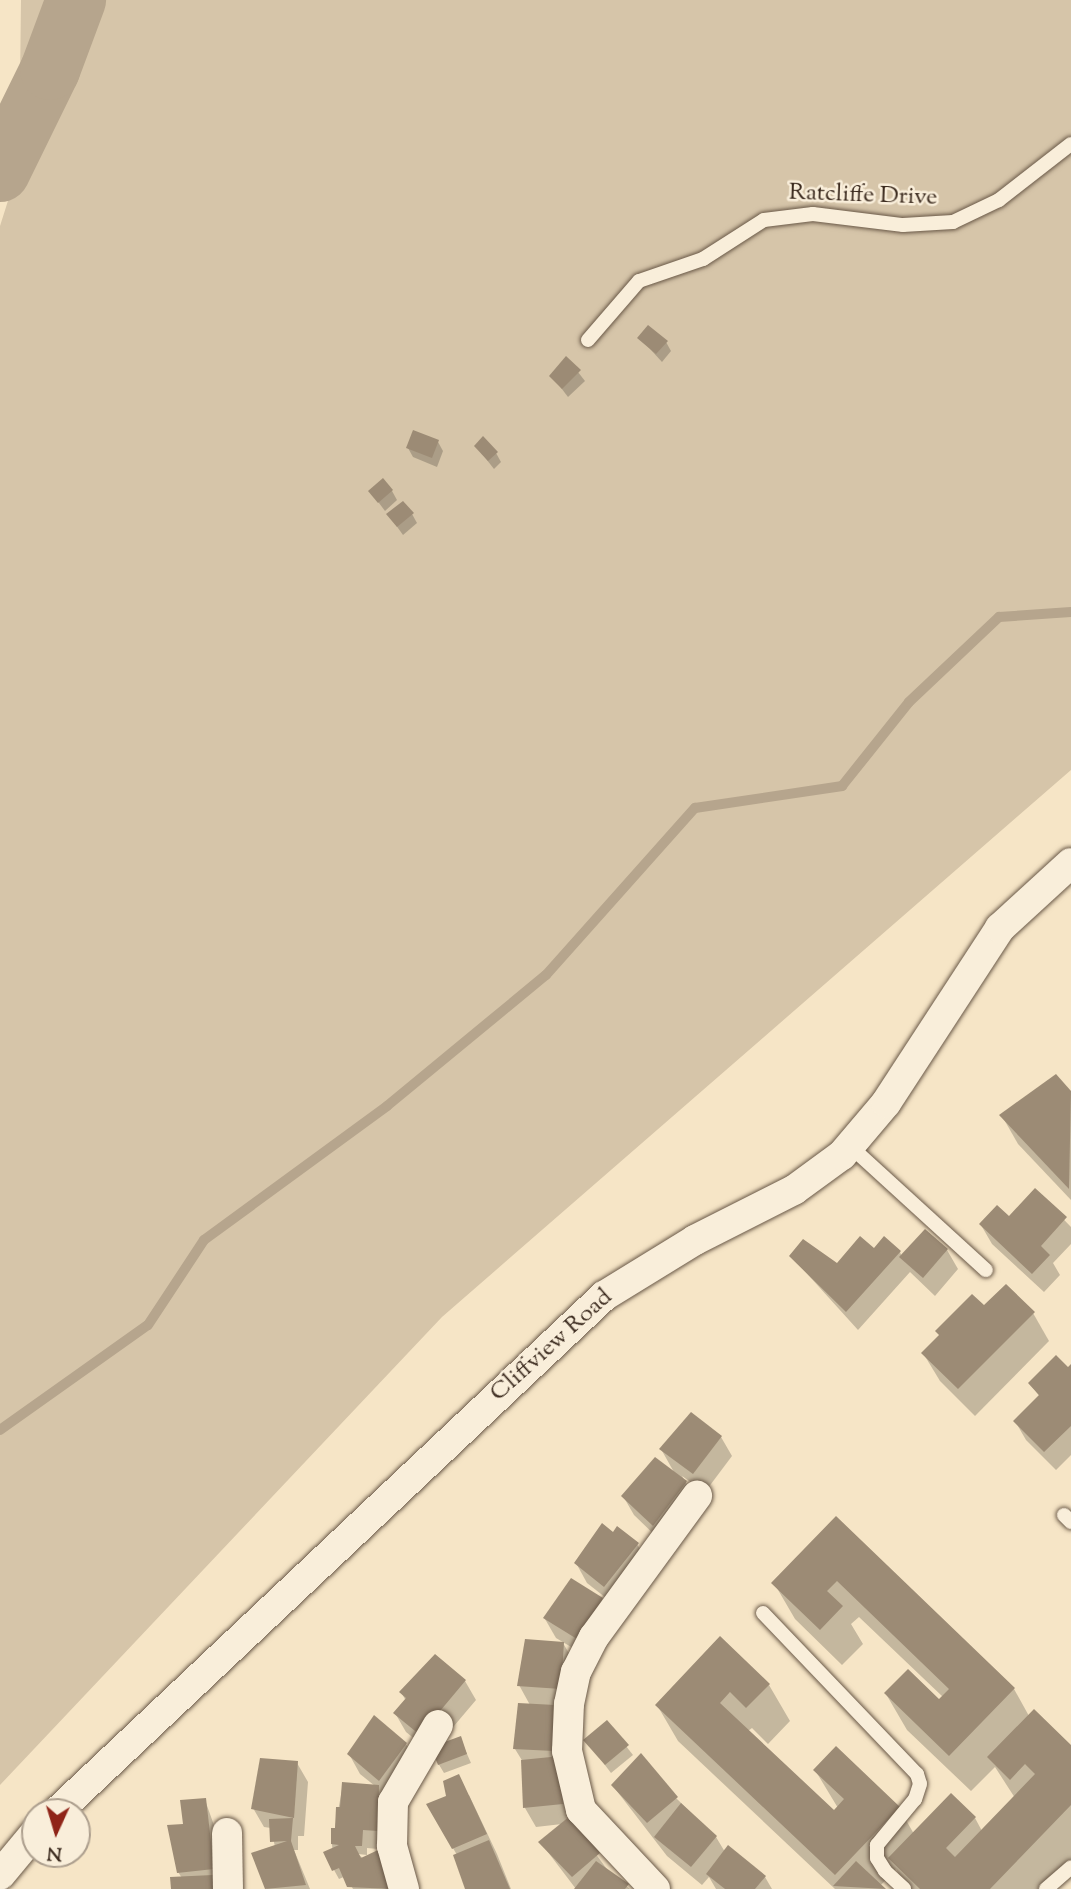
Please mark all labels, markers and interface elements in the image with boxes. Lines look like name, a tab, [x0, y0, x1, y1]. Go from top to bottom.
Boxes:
street label: Ratcliffe Drive	[788, 179, 938, 213]
street label: Cliffview Road	[485, 1284, 619, 1408]
north arrow	[21, 1798, 91, 1868]
text: N	[46, 1838, 63, 1866]

